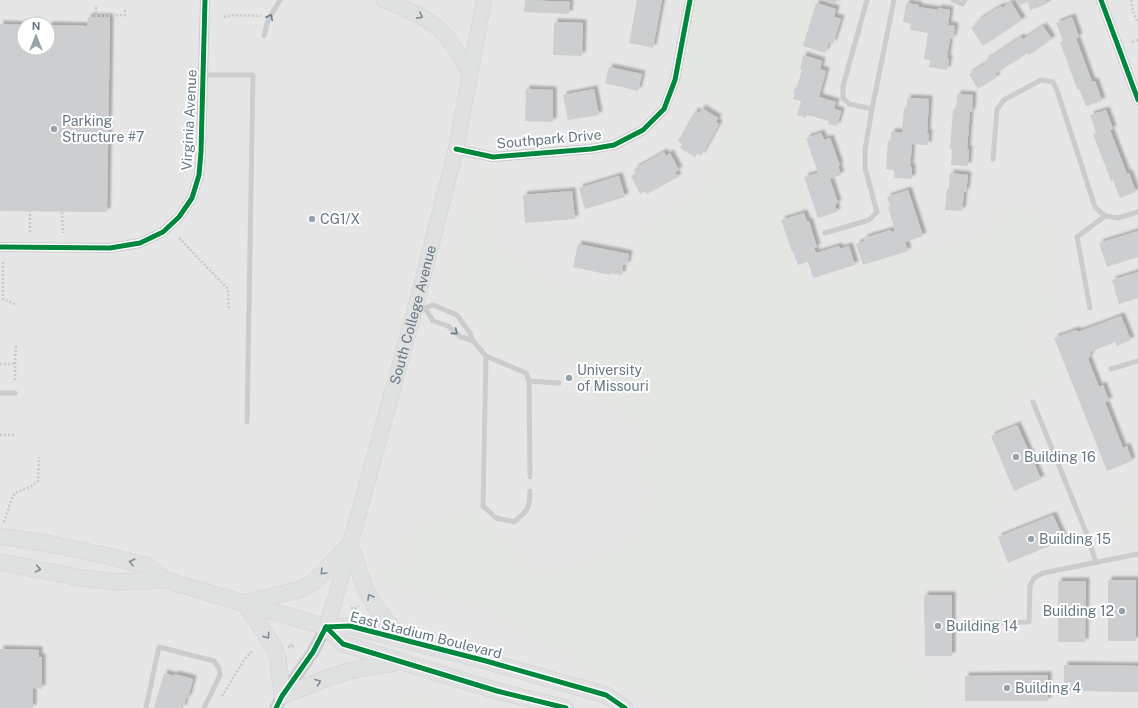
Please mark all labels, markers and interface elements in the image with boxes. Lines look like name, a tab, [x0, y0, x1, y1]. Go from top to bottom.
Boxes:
one-way arrow	[416, 11, 423, 19]
one-way arrow	[265, 14, 273, 21]
north arrow	[16, 16, 56, 56]
text: N	[32, 20, 40, 32]
street label: Virginia Avenue	[178, 69, 200, 171]
place label: Parking Structure #7	[62, 113, 144, 145]
marker: Parking Structure #7	[49, 124, 59, 134]
street label: Southpark Drive	[496, 126, 602, 152]
place label: CG1/X	[320, 211, 361, 227]
marker: CG1/X	[307, 214, 317, 224]
street label: South College Avenue	[387, 243, 439, 386]
one-way arrow	[450, 327, 457, 334]
place label: University of Missouri	[577, 362, 649, 394]
marker: University of Missouri	[564, 373, 574, 383]
place label: Building 16	[1024, 449, 1096, 465]
marker: Building 16	[1011, 452, 1021, 462]
place label: Building 15	[1039, 531, 1111, 547]
marker: Building 15	[1026, 534, 1036, 544]
one-way arrow	[129, 558, 136, 567]
one-way arrow	[35, 564, 41, 573]
one-way arrow	[320, 567, 328, 575]
one-way arrow	[367, 594, 374, 602]
place label: Building 12	[1043, 603, 1114, 619]
marker: Building 12	[1117, 606, 1127, 616]
street label: East Stadium Boulevard	[349, 608, 503, 662]
place label: Building 14	[946, 618, 1018, 634]
marker: Building 14	[933, 621, 943, 631]
one-way arrow	[262, 631, 269, 638]
one-way arrow	[314, 678, 321, 686]
place label: Building 4	[1015, 680, 1081, 696]
marker: Building 4	[1002, 683, 1012, 693]

